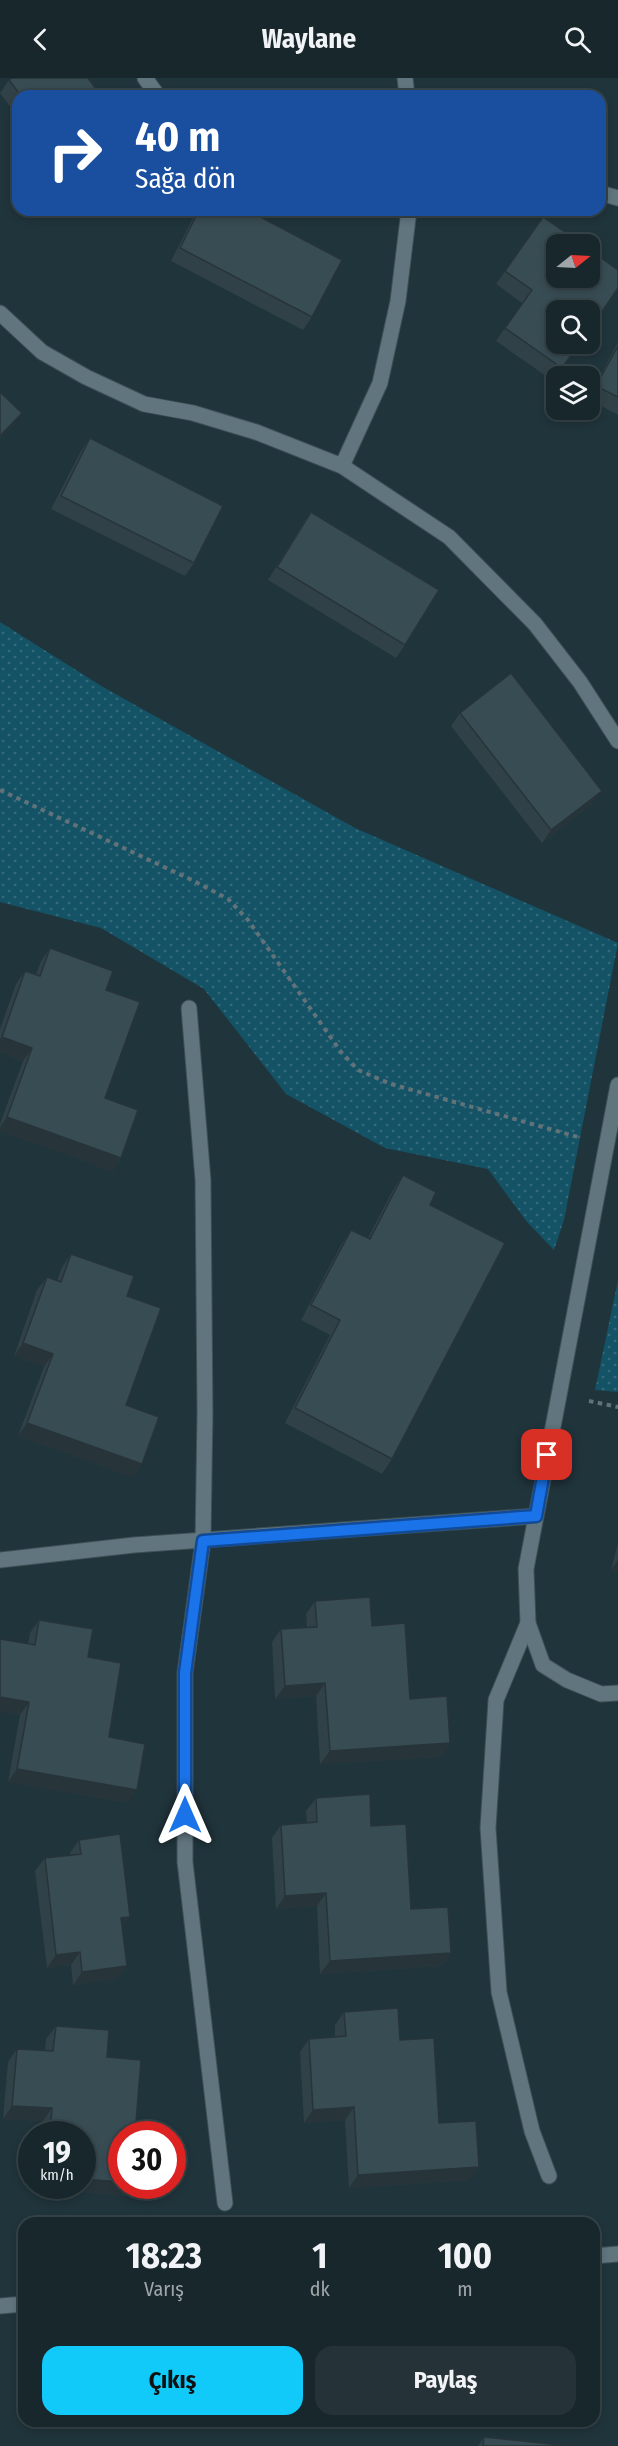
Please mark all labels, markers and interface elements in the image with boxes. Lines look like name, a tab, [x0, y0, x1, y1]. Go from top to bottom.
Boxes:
icon: back	[24, 23, 57, 56]
text: Waylane	[262, 23, 356, 55]
icon: search	[561, 23, 594, 56]
text: 40 m	[135, 112, 220, 162]
icon: right	[36, 114, 114, 192]
text: Sağa dön	[135, 163, 236, 195]
north arrow	[546, 234, 600, 288]
map controls	[546, 234, 600, 420]
button: search	[546, 300, 600, 354]
button: layers	[546, 366, 600, 420]
pin	[521, 1429, 572, 1480]
icon: arrive	[530, 1438, 563, 1471]
position arrow	[153, 1783, 217, 1847]
speed limit sign: 30	[108, 2121, 186, 2199]
text: 19	[43, 2135, 71, 2171]
text: km/h	[40, 2166, 74, 2184]
text: 18:23	[126, 2234, 202, 2278]
text: 1	[312, 2234, 327, 2278]
text: 100	[438, 2234, 492, 2278]
text: Varış	[144, 2277, 184, 2301]
text: dk	[310, 2277, 330, 2301]
text: m	[457, 2277, 473, 2301]
button: Çıkış	[42, 2346, 303, 2415]
button: Paylaş	[315, 2346, 576, 2415]

